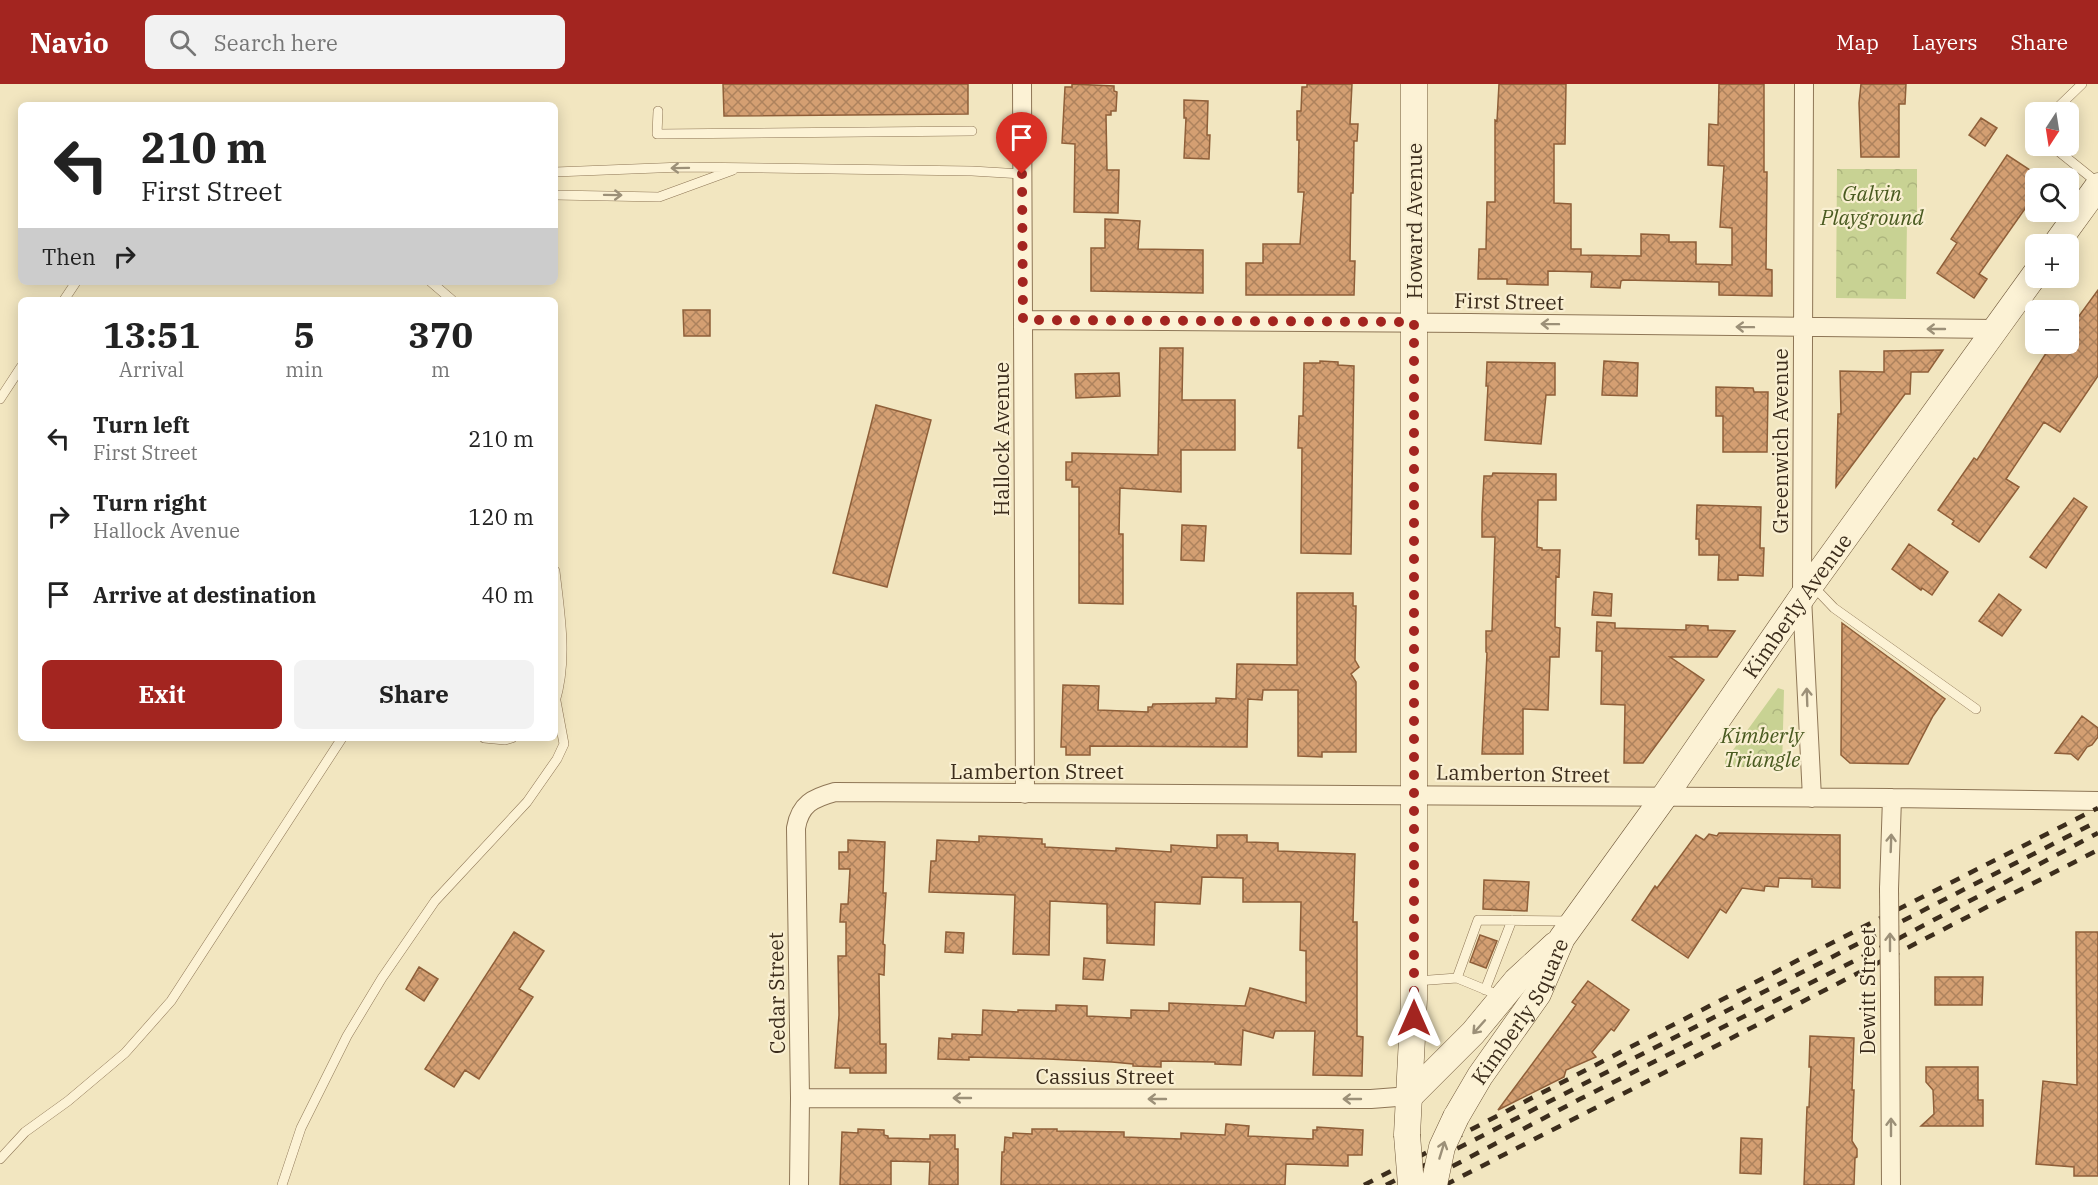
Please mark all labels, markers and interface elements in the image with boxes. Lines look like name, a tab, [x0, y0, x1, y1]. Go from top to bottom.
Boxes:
search box	[145, 15, 565, 69]
text: Navio	[30, 24, 109, 61]
icon: search	[166, 26, 199, 59]
text: Search here	[214, 28, 338, 57]
text: Map	[1836, 28, 1879, 56]
text: Layers	[1912, 28, 1978, 56]
text: Share	[2011, 28, 2068, 56]
north arrow	[2025, 102, 2079, 156]
map controls	[2025, 102, 2079, 354]
pin	[996, 112, 1047, 174]
text: 210 m	[141, 120, 267, 175]
icon: arrive	[1005, 121, 1038, 154]
icon: left	[42, 126, 120, 204]
street label: Howard Avenue	[1400, 143, 1428, 299]
one-way arrow	[670, 162, 690, 173]
button: search	[2025, 168, 2079, 222]
text: First Street	[141, 173, 282, 208]
park label: Galvin Playground	[1819, 179, 1924, 231]
one-way arrow	[603, 189, 623, 201]
button: +	[2025, 234, 2079, 288]
icon: right	[108, 240, 141, 273]
text: Then	[42, 242, 96, 271]
street label: First Street	[1454, 286, 1564, 316]
button: −	[2025, 300, 2079, 354]
text: 13:51	[103, 311, 200, 358]
text: 5	[293, 311, 315, 358]
text: 370	[408, 311, 473, 358]
one-way arrow	[1540, 318, 1560, 330]
one-way arrow	[1735, 321, 1755, 333]
one-way arrow	[1927, 323, 1947, 335]
street label: Greenwich Avenue	[1766, 348, 1794, 534]
text: Arrival	[119, 356, 184, 383]
text: min	[285, 356, 323, 383]
text: m	[431, 356, 450, 383]
street label: Hallock Avenue	[987, 362, 1015, 516]
text: Turn left	[93, 410, 189, 439]
icon: left	[42, 422, 75, 455]
text: 210 m	[468, 424, 534, 453]
text: First Street	[93, 439, 198, 466]
text: Turn right	[93, 488, 207, 517]
icon: right	[42, 500, 75, 533]
text: 120 m	[468, 502, 534, 531]
text: Hallock Avenue	[93, 517, 240, 544]
street label: Kimberly Avenue	[1736, 527, 1858, 684]
icon: arrive	[42, 578, 75, 611]
text: Arrive at destination	[93, 580, 316, 609]
text: 40 m	[482, 580, 534, 609]
button: Exit	[42, 660, 282, 729]
button: Share	[294, 660, 534, 729]
one-way arrow	[1802, 688, 1813, 708]
park label: Kimberly Triangle	[1720, 721, 1806, 773]
street label: Lamberton Street	[950, 757, 1124, 785]
street label: Lamberton Street	[1436, 757, 1610, 789]
one-way arrow	[1885, 834, 1896, 854]
street label: Dewitt Street	[1853, 927, 1881, 1055]
street label: Cedar Street	[761, 932, 791, 1054]
one-way arrow	[1884, 932, 1896, 952]
street label: Kimberly Square	[1464, 934, 1574, 1090]
position arrow	[1382, 986, 1446, 1050]
one-way arrow	[1472, 1019, 1486, 1034]
street label: Cassius Street	[1036, 1062, 1174, 1090]
one-way arrow	[953, 1092, 973, 1104]
one-way arrow	[1148, 1093, 1168, 1105]
one-way arrow	[1343, 1093, 1363, 1105]
one-way arrow	[1885, 1117, 1896, 1137]
one-way arrow	[1437, 1141, 1448, 1160]

